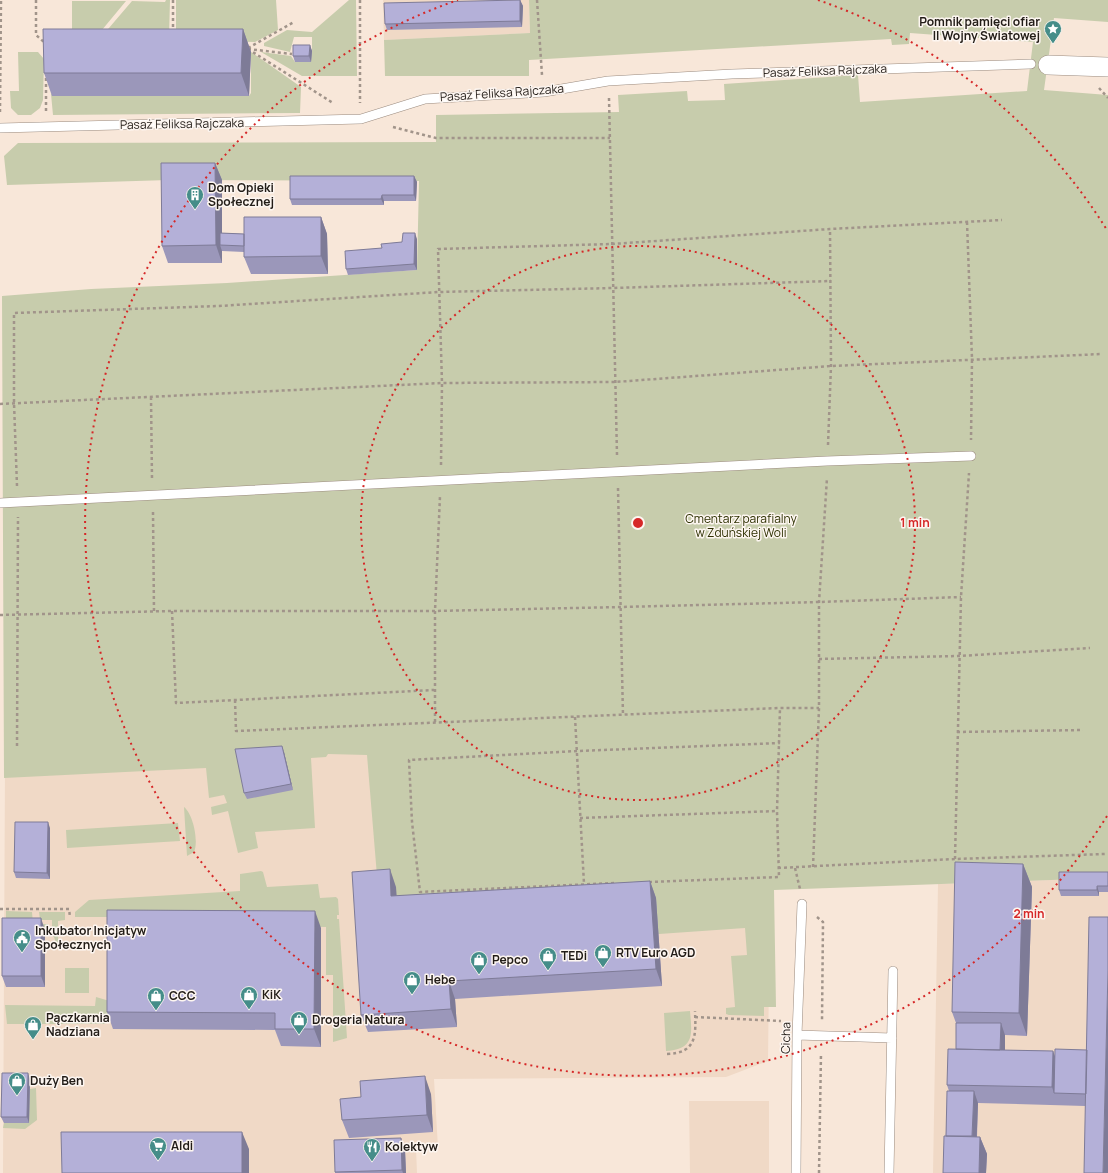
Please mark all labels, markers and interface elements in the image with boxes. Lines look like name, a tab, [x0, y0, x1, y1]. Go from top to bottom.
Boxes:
place label: Pomnik pamięci ofiar II Wojny Światowej	[919, 13, 1040, 44]
place icon: Pomnik pamięci ofiar II Wojny Światowej	[1043, 19, 1063, 44]
street label: Pasaż Feliksa Rajczaka	[763, 60, 887, 81]
street label: Pasaż Feliksa Rajczaka	[439, 80, 565, 105]
street label: Pasaż Feliksa Rajczaka	[120, 114, 244, 133]
place label: Dom Opieki Społecznej	[208, 179, 274, 210]
building icon: Dom Opieki Społecznej	[185, 185, 205, 210]
park label: Cmentarz parafialny w Zduńskiej Woli	[685, 510, 798, 541]
text: 1 min	[900, 514, 930, 531]
centre of rings	[631, 516, 645, 530]
text: 2 min	[1013, 905, 1045, 922]
place label: Inkubator Inicjatyw Społecznych	[35, 922, 147, 953]
public building icon: Inkubator Inicjatyw Społecznych	[12, 928, 32, 953]
shop icon: RTV Euro AGD	[593, 943, 613, 968]
place label: RTV Euro AGD	[616, 944, 695, 961]
shop icon: TEDi	[538, 946, 558, 971]
place label: TEDi	[561, 947, 587, 964]
shop icon: Pepco	[469, 950, 489, 975]
place label: Pepco	[492, 951, 528, 968]
shop icon: Hebe	[402, 970, 422, 995]
place label: Hebe	[425, 971, 456, 988]
shop icon: KiK	[239, 985, 259, 1010]
shop icon: CCC	[146, 986, 166, 1011]
place label: KiK	[262, 986, 281, 1003]
place label: CCC	[169, 987, 196, 1004]
place label: Pączkarnia Nadziana	[46, 1009, 110, 1040]
shop icon: Drogeria Natura	[289, 1010, 309, 1035]
place label: Drogeria Natura	[312, 1011, 404, 1028]
shop icon: Pączkarnia Nadziana	[23, 1015, 43, 1040]
street label: Cicha	[777, 1022, 794, 1054]
shop icon: Duży Ben	[7, 1071, 27, 1096]
place label: Duży Ben	[30, 1072, 83, 1089]
supermarket icon: Aldi	[148, 1136, 168, 1161]
place label: Aldi	[171, 1137, 193, 1154]
restaurant icon: Kolektyw	[362, 1137, 382, 1162]
place label: Kolektyw	[385, 1138, 438, 1155]

